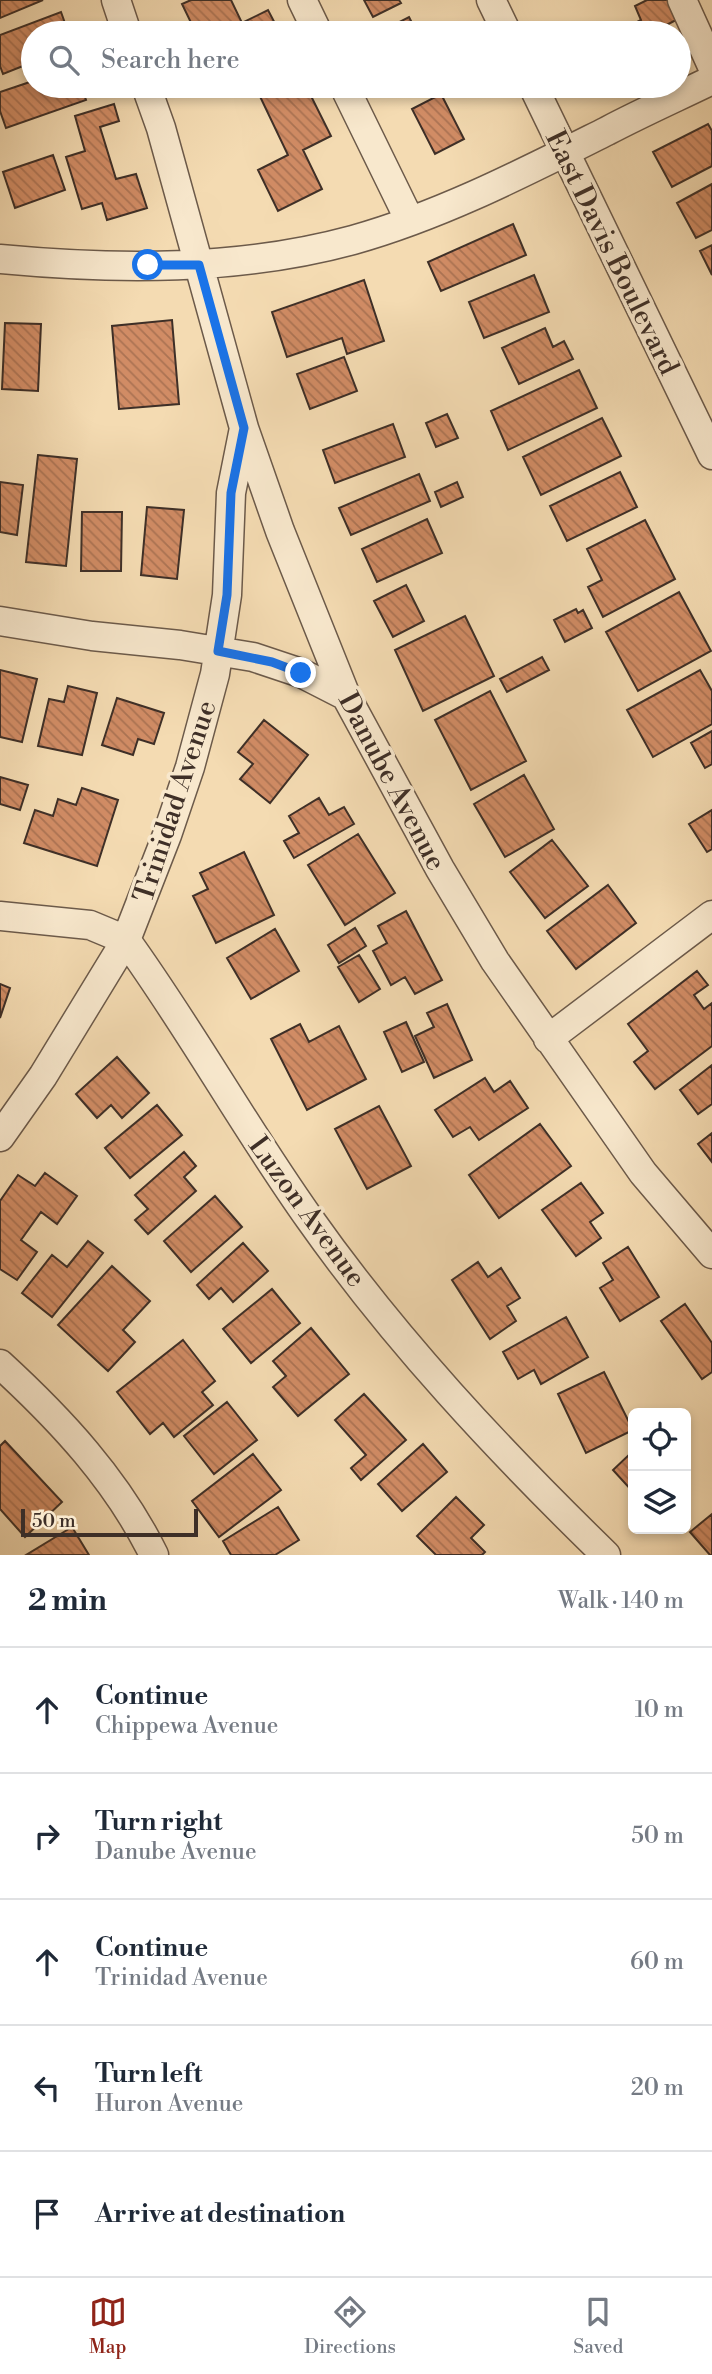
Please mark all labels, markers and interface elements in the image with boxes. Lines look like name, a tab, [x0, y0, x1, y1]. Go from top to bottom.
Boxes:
search box	[21, 21, 691, 98]
icon: search	[45, 41, 83, 79]
text: Search here	[101, 44, 240, 76]
street label: East Davis Boulevard	[537, 125, 686, 381]
route start	[132, 249, 163, 280]
route end	[285, 657, 316, 688]
street label: Danube Avenue	[330, 687, 453, 877]
street label: Trinidad Avenue	[126, 696, 225, 907]
street label: Luzon Avenue	[240, 1129, 373, 1294]
map controls	[628, 1408, 691, 1534]
button: locate	[628, 1408, 691, 1471]
button: layers	[628, 1471, 691, 1534]
scale bar	[21, 1506, 198, 1538]
text: 50 m	[32, 1509, 76, 1533]
text: 2 min	[28, 1582, 107, 1620]
text: Walk · 140 m	[558, 1587, 684, 1615]
text: Continue	[95, 1680, 208, 1712]
icon: ahead	[28, 1691, 66, 1729]
text: 10 m	[635, 1696, 684, 1724]
text: Chippewa Avenue	[95, 1712, 278, 1740]
text: Turn right	[95, 1806, 223, 1838]
icon: right	[28, 1817, 66, 1855]
text: 50 m	[631, 1822, 684, 1850]
text: Danube Avenue	[95, 1838, 257, 1866]
text: Continue	[95, 1932, 208, 1964]
icon: ahead	[28, 1943, 66, 1981]
text: 60 m	[630, 1948, 684, 1976]
text: Trinidad Avenue	[95, 1964, 268, 1992]
text: Turn left	[95, 2058, 203, 2090]
icon: left	[28, 2069, 66, 2107]
text: 20 m	[631, 2074, 684, 2102]
text: Huron Avenue	[95, 2090, 243, 2118]
icon: arrive	[28, 2195, 66, 2233]
text: Arrive at destination	[95, 2198, 345, 2230]
tab: Map	[89, 2293, 127, 2359]
tab: Directions	[304, 2293, 396, 2359]
tab: Saved	[573, 2293, 623, 2359]

